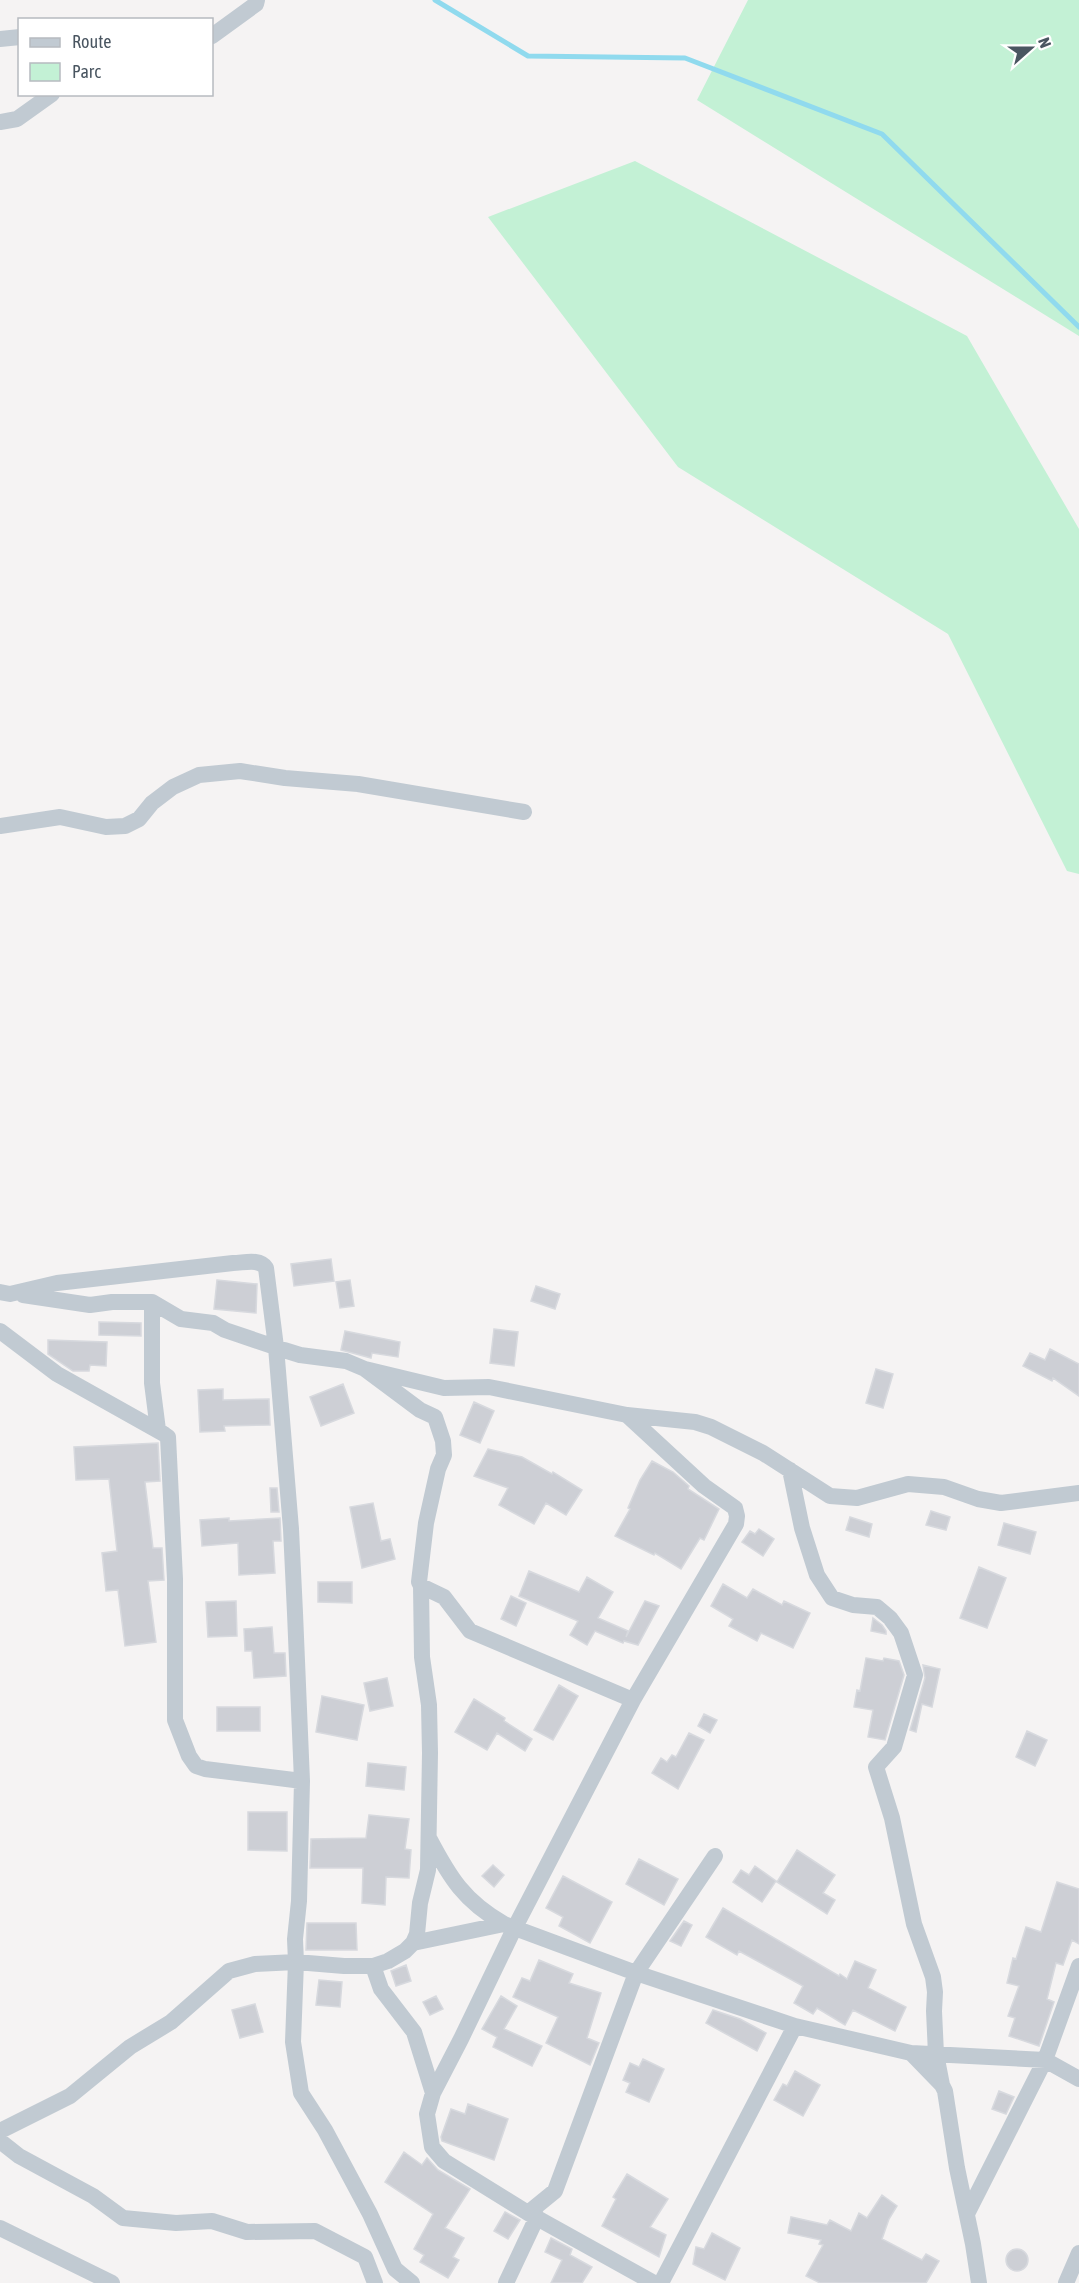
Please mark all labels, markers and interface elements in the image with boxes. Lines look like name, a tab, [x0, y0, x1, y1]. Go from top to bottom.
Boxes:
legend	[18, 18, 213, 96]
north arrow	[1001, 18, 1061, 78]
text: Route	[72, 31, 111, 52]
text: N	[1035, 35, 1055, 50]
text: Parc	[72, 61, 101, 82]

